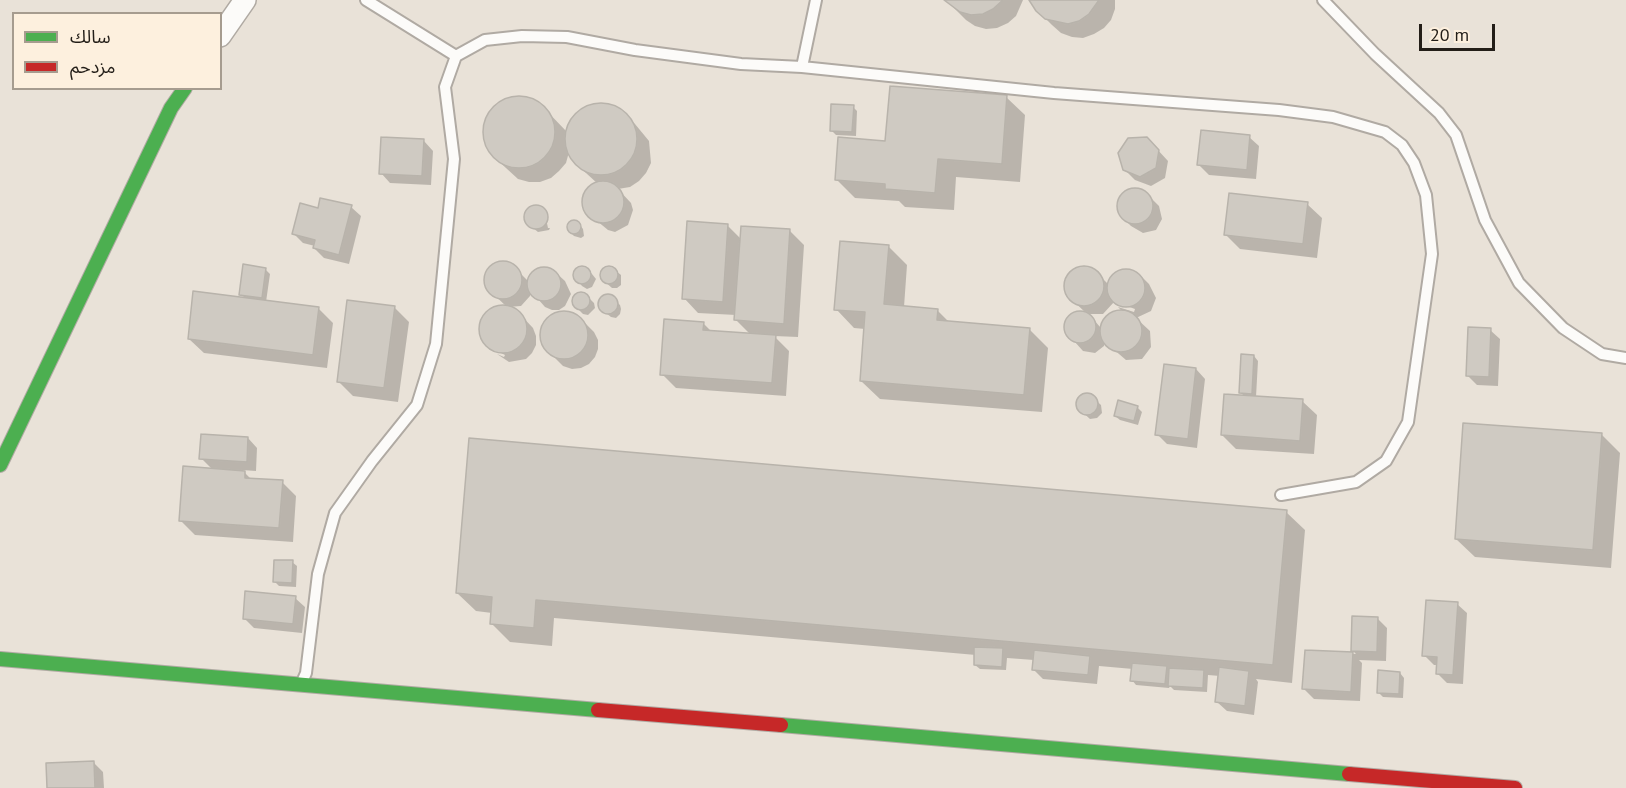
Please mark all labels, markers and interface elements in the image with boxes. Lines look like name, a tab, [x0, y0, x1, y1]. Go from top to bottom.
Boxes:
legend	[12, 12, 222, 90]
scale bar	[1422, 12, 1498, 50]
text: 20 m	[1430, 23, 1469, 46]
text: سالك	[70, 25, 111, 48]
text: مزدحم	[70, 55, 115, 78]

